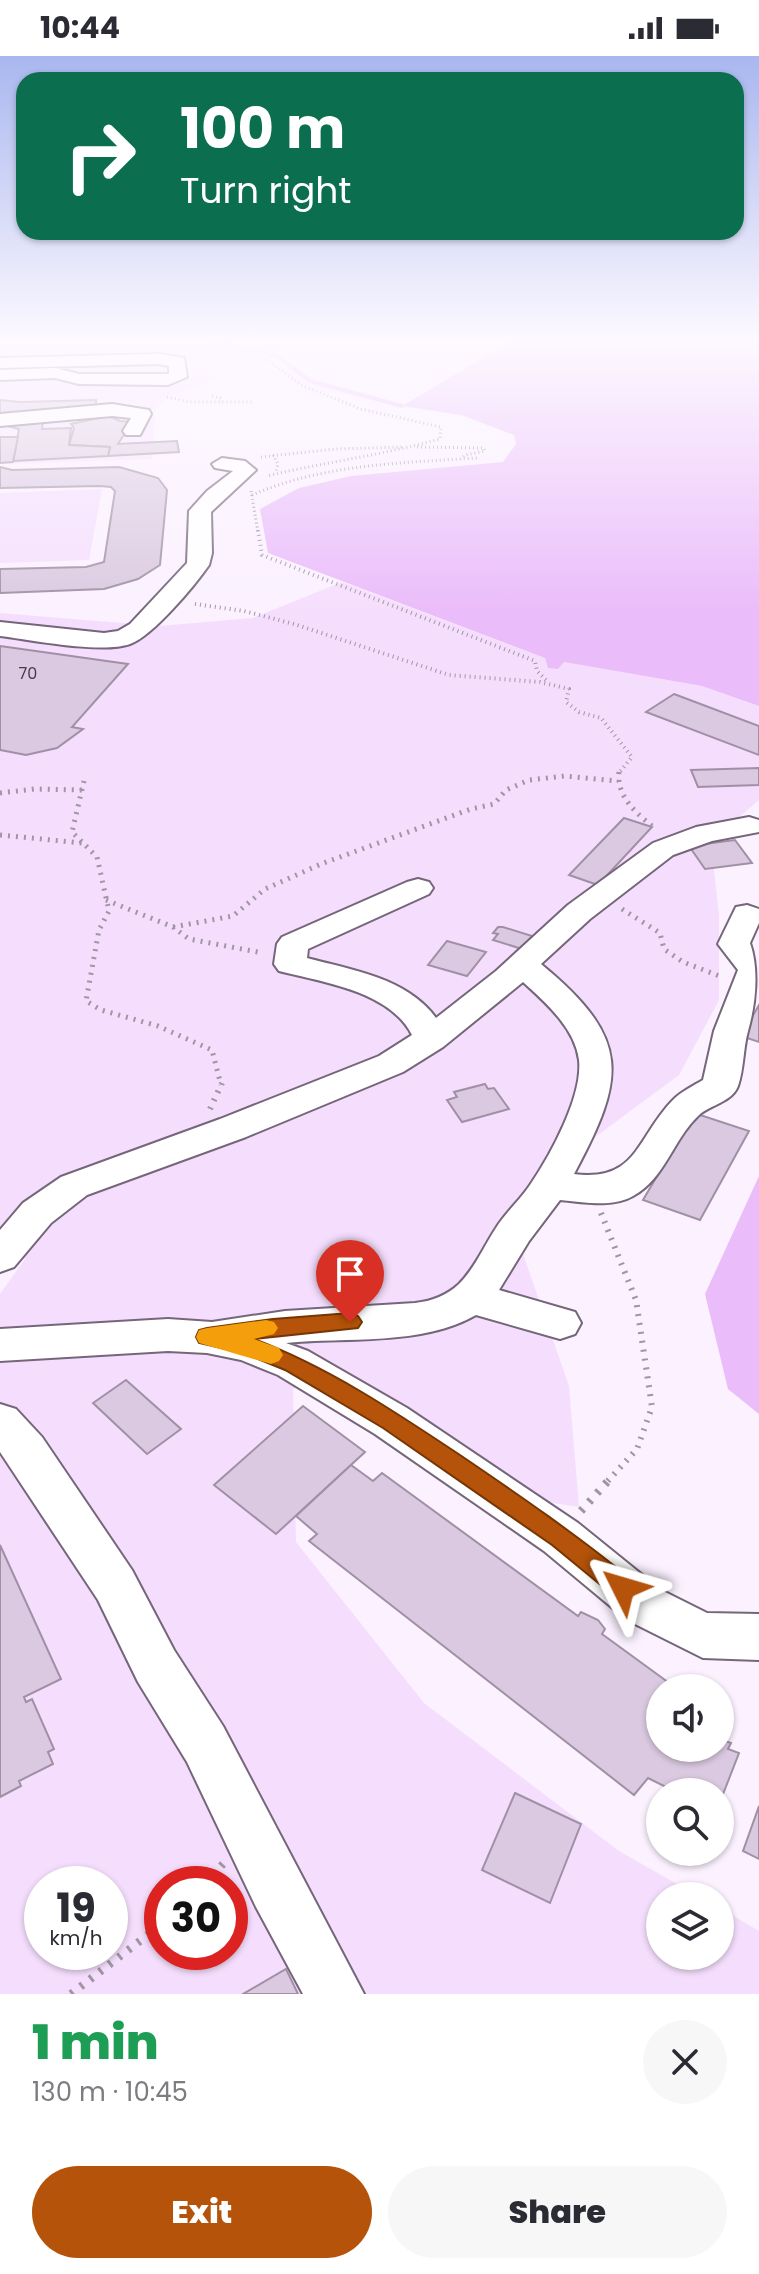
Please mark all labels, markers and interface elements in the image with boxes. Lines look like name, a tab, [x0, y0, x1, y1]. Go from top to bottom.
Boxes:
text: 10:44	[40, 6, 120, 49]
text: 100 m	[180, 89, 345, 168]
icon: right	[48, 104, 152, 208]
text: Turn right	[180, 165, 351, 216]
house number: 70	[19, 662, 37, 685]
pin	[316, 1240, 384, 1322]
icon: arrive	[328, 1252, 372, 1296]
position arrow	[581, 1546, 665, 1630]
map controls	[646, 1674, 734, 1970]
button: sound	[646, 1674, 734, 1762]
button: search	[646, 1778, 734, 1866]
speed limit sign: 30	[144, 1866, 248, 1970]
text: 19	[56, 1880, 96, 1936]
button: layers	[646, 1882, 734, 1970]
text: km/h	[49, 1924, 103, 1952]
text: 1 min	[32, 2009, 159, 2076]
button: close	[643, 2020, 727, 2104]
text: 130 m · 10:45	[32, 2074, 188, 2110]
button: Exit	[32, 2166, 372, 2258]
button: Share	[388, 2166, 727, 2258]

